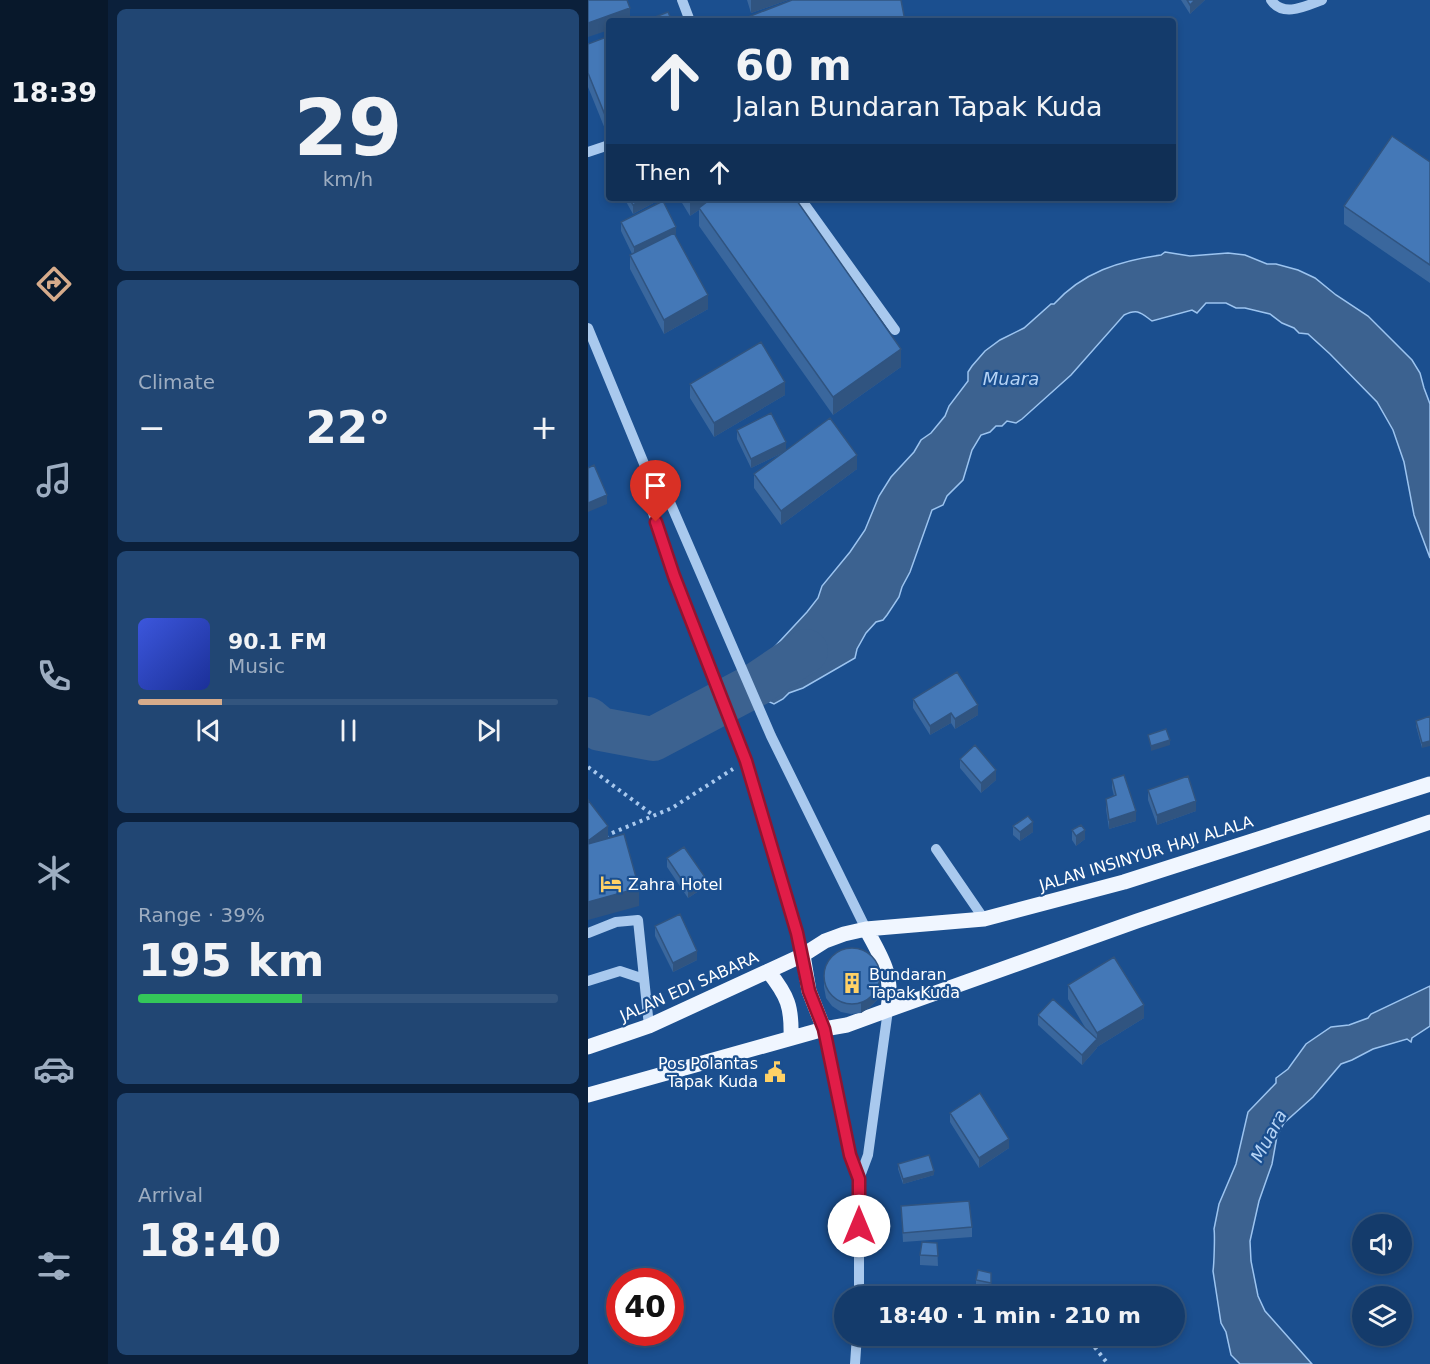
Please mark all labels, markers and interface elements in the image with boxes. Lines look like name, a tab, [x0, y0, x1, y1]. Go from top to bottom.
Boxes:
text: 60 m	[735, 41, 852, 90]
icon: ahead	[636, 42, 714, 120]
text: 18:39	[11, 77, 97, 108]
text: 29	[294, 83, 402, 173]
text: Jalan Bundaran Tapak Kuda	[735, 91, 1103, 122]
icon: ahead	[703, 156, 736, 189]
text: Then	[636, 160, 691, 185]
text: km/h	[323, 167, 373, 191]
icon: directions	[33, 263, 75, 305]
water label: Muara	[983, 368, 1039, 389]
text: Climate	[138, 370, 215, 394]
text: 22°	[305, 401, 391, 454]
text: −	[138, 408, 166, 447]
text: +	[530, 408, 558, 447]
icon: music	[33, 459, 75, 501]
pin	[630, 460, 681, 522]
icon: arrive	[639, 469, 672, 502]
text: 90.1 FM	[228, 629, 327, 654]
text: Music	[228, 654, 285, 678]
icon: phone	[33, 655, 75, 697]
icon: previous	[192, 714, 225, 747]
icon: pause	[332, 714, 365, 747]
icon: next	[472, 714, 505, 747]
street label: JALAN INSINYUR HAJI ALALA	[1036, 812, 1255, 895]
icon: climate	[33, 852, 75, 894]
hotel icon: Zahra Hotel	[599, 872, 623, 896]
place label: Zahra Hotel	[628, 875, 723, 894]
text: Range · 39%	[138, 903, 265, 927]
text: 195 km	[138, 934, 324, 987]
street label: JALAN EDI SABARA	[616, 947, 761, 1026]
place label: Bundaran Tapak Kuda	[868, 965, 960, 1002]
building icon: Bundaran Tapak Kuda	[840, 971, 864, 995]
icon: car	[33, 1048, 75, 1090]
place label: Pos Polantas Tapak Kuda	[658, 1054, 758, 1091]
public building icon: Pos Polantas Tapak Kuda	[763, 1060, 787, 1084]
water label: Muara	[1246, 1106, 1291, 1166]
text: Arrival	[138, 1183, 203, 1207]
position arrow	[827, 1194, 891, 1258]
text: 18:40	[138, 1214, 281, 1267]
map controls	[1352, 1214, 1412, 1346]
button: sound	[1352, 1214, 1412, 1274]
icon: filters	[33, 1245, 75, 1287]
speed limit sign: 40	[606, 1268, 684, 1346]
button: layers	[1352, 1286, 1412, 1346]
text: 18:40 · 1 min · 210 m	[878, 1303, 1141, 1328]

